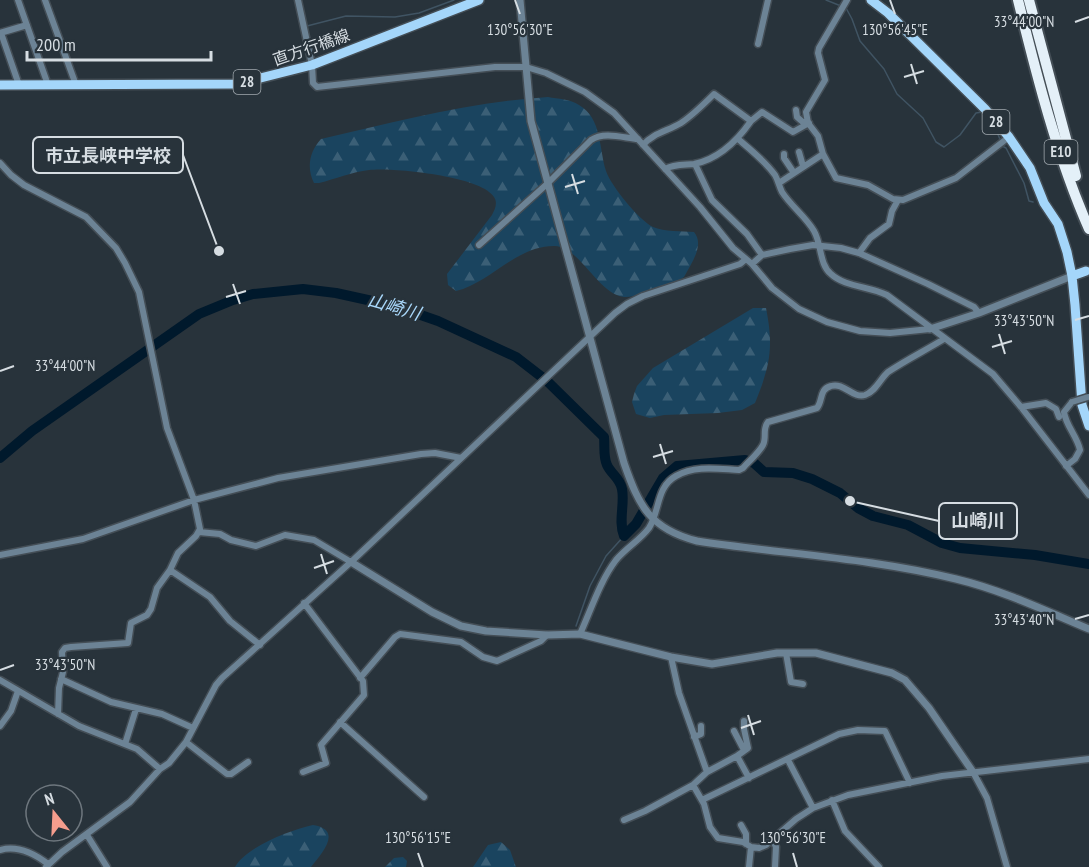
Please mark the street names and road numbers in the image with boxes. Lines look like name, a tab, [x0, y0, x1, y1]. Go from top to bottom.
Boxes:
street label: 直方行橋線	[270, 25, 352, 69]
road number: 28	[234, 70, 260, 94]
road number: 28	[982, 110, 1010, 134]
road number: E10	[1044, 140, 1078, 164]

